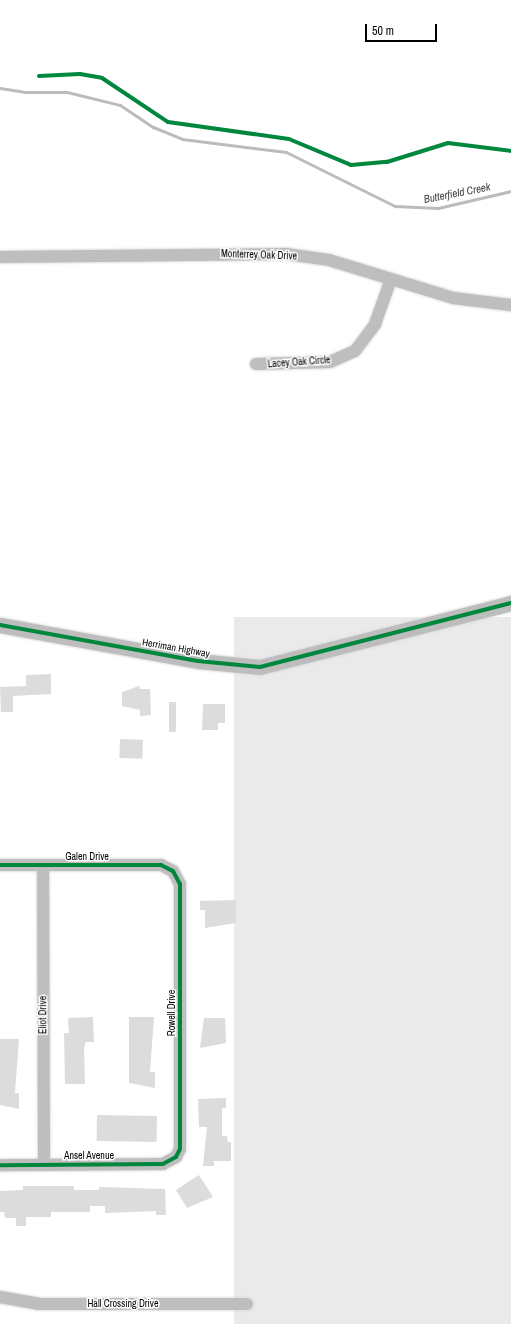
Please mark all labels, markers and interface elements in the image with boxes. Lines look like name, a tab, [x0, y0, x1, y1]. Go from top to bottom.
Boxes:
scale bar	[367, 16, 439, 42]
text: 50 m	[372, 23, 394, 39]
water label: Butterfield Creek	[423, 180, 491, 206]
street label: Monterrey Oak Drive	[221, 248, 297, 262]
street label: Lacey Oak Circle	[267, 354, 331, 370]
street label: Herriman Highway	[141, 636, 211, 660]
street label: Galen Drive	[65, 851, 109, 863]
street label: Rowell Drive	[166, 990, 178, 1036]
street label: Eliot Drive	[37, 996, 49, 1034]
street label: Ansel Avenue	[64, 1150, 114, 1162]
street label: Hall Crossing Drive	[87, 1298, 159, 1310]

